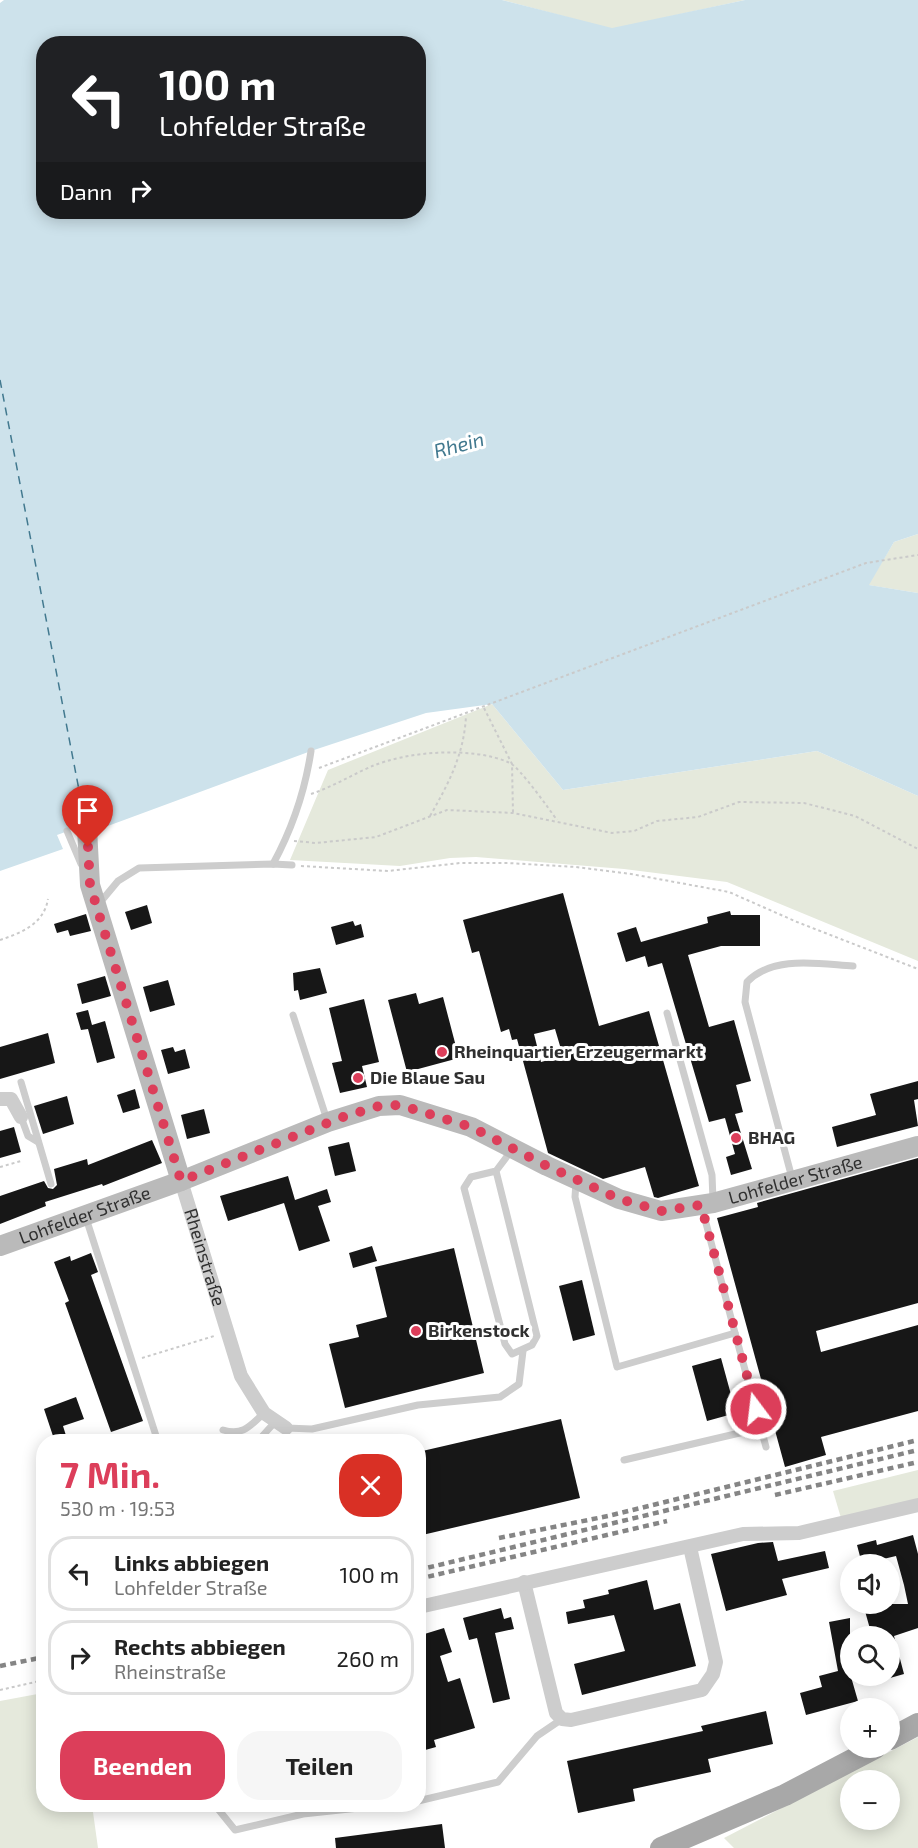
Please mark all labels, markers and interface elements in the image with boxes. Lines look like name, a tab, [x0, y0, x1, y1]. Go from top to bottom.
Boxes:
text: 100 m	[159, 58, 276, 108]
icon: left	[60, 60, 138, 138]
text: Lohfelder Straße	[159, 109, 366, 141]
icon: right	[124, 174, 157, 207]
text: Dann	[60, 178, 112, 204]
water label: Rhein	[431, 426, 487, 462]
pin	[62, 785, 113, 847]
icon: arrive	[71, 794, 104, 827]
place label: Rheinquartier Erzeugermarkt	[454, 1040, 704, 1062]
marker: Rheinquartier Erzeugermarkt	[435, 1045, 449, 1059]
place label: Die Blaue Sau	[370, 1066, 485, 1088]
marker: Die Blaue Sau	[351, 1071, 365, 1085]
place label: BHAG	[748, 1126, 795, 1148]
marker: BHAG	[729, 1131, 743, 1145]
street label: Lohfelder Straße	[726, 1150, 865, 1208]
street label: Lohfelder Straße	[16, 1181, 153, 1248]
street label: Rheinstraße	[180, 1206, 231, 1309]
place label: Birkenstock	[428, 1319, 530, 1341]
marker: Birkenstock	[409, 1324, 423, 1338]
position arrow	[724, 1377, 788, 1441]
text: 7 Min.	[60, 1452, 160, 1495]
button: close	[339, 1454, 402, 1517]
text: 530 m · 19:53	[60, 1496, 175, 1520]
text: Links abbiegen	[114, 1549, 269, 1575]
map controls	[840, 1554, 900, 1830]
button: sound	[840, 1554, 900, 1614]
icon: left	[63, 1557, 96, 1590]
text: 100 m	[340, 1561, 399, 1587]
text: Lohfelder Straße	[114, 1575, 268, 1599]
button: search	[840, 1626, 900, 1686]
text: Rechts abbiegen	[114, 1633, 286, 1659]
icon: right	[63, 1641, 96, 1674]
text: 260 m	[337, 1645, 399, 1671]
text: Rheinstraße	[114, 1659, 226, 1683]
button: +	[840, 1698, 900, 1758]
button: Beenden	[60, 1731, 225, 1800]
button: Teilen	[237, 1731, 402, 1800]
button: −	[840, 1770, 900, 1830]

